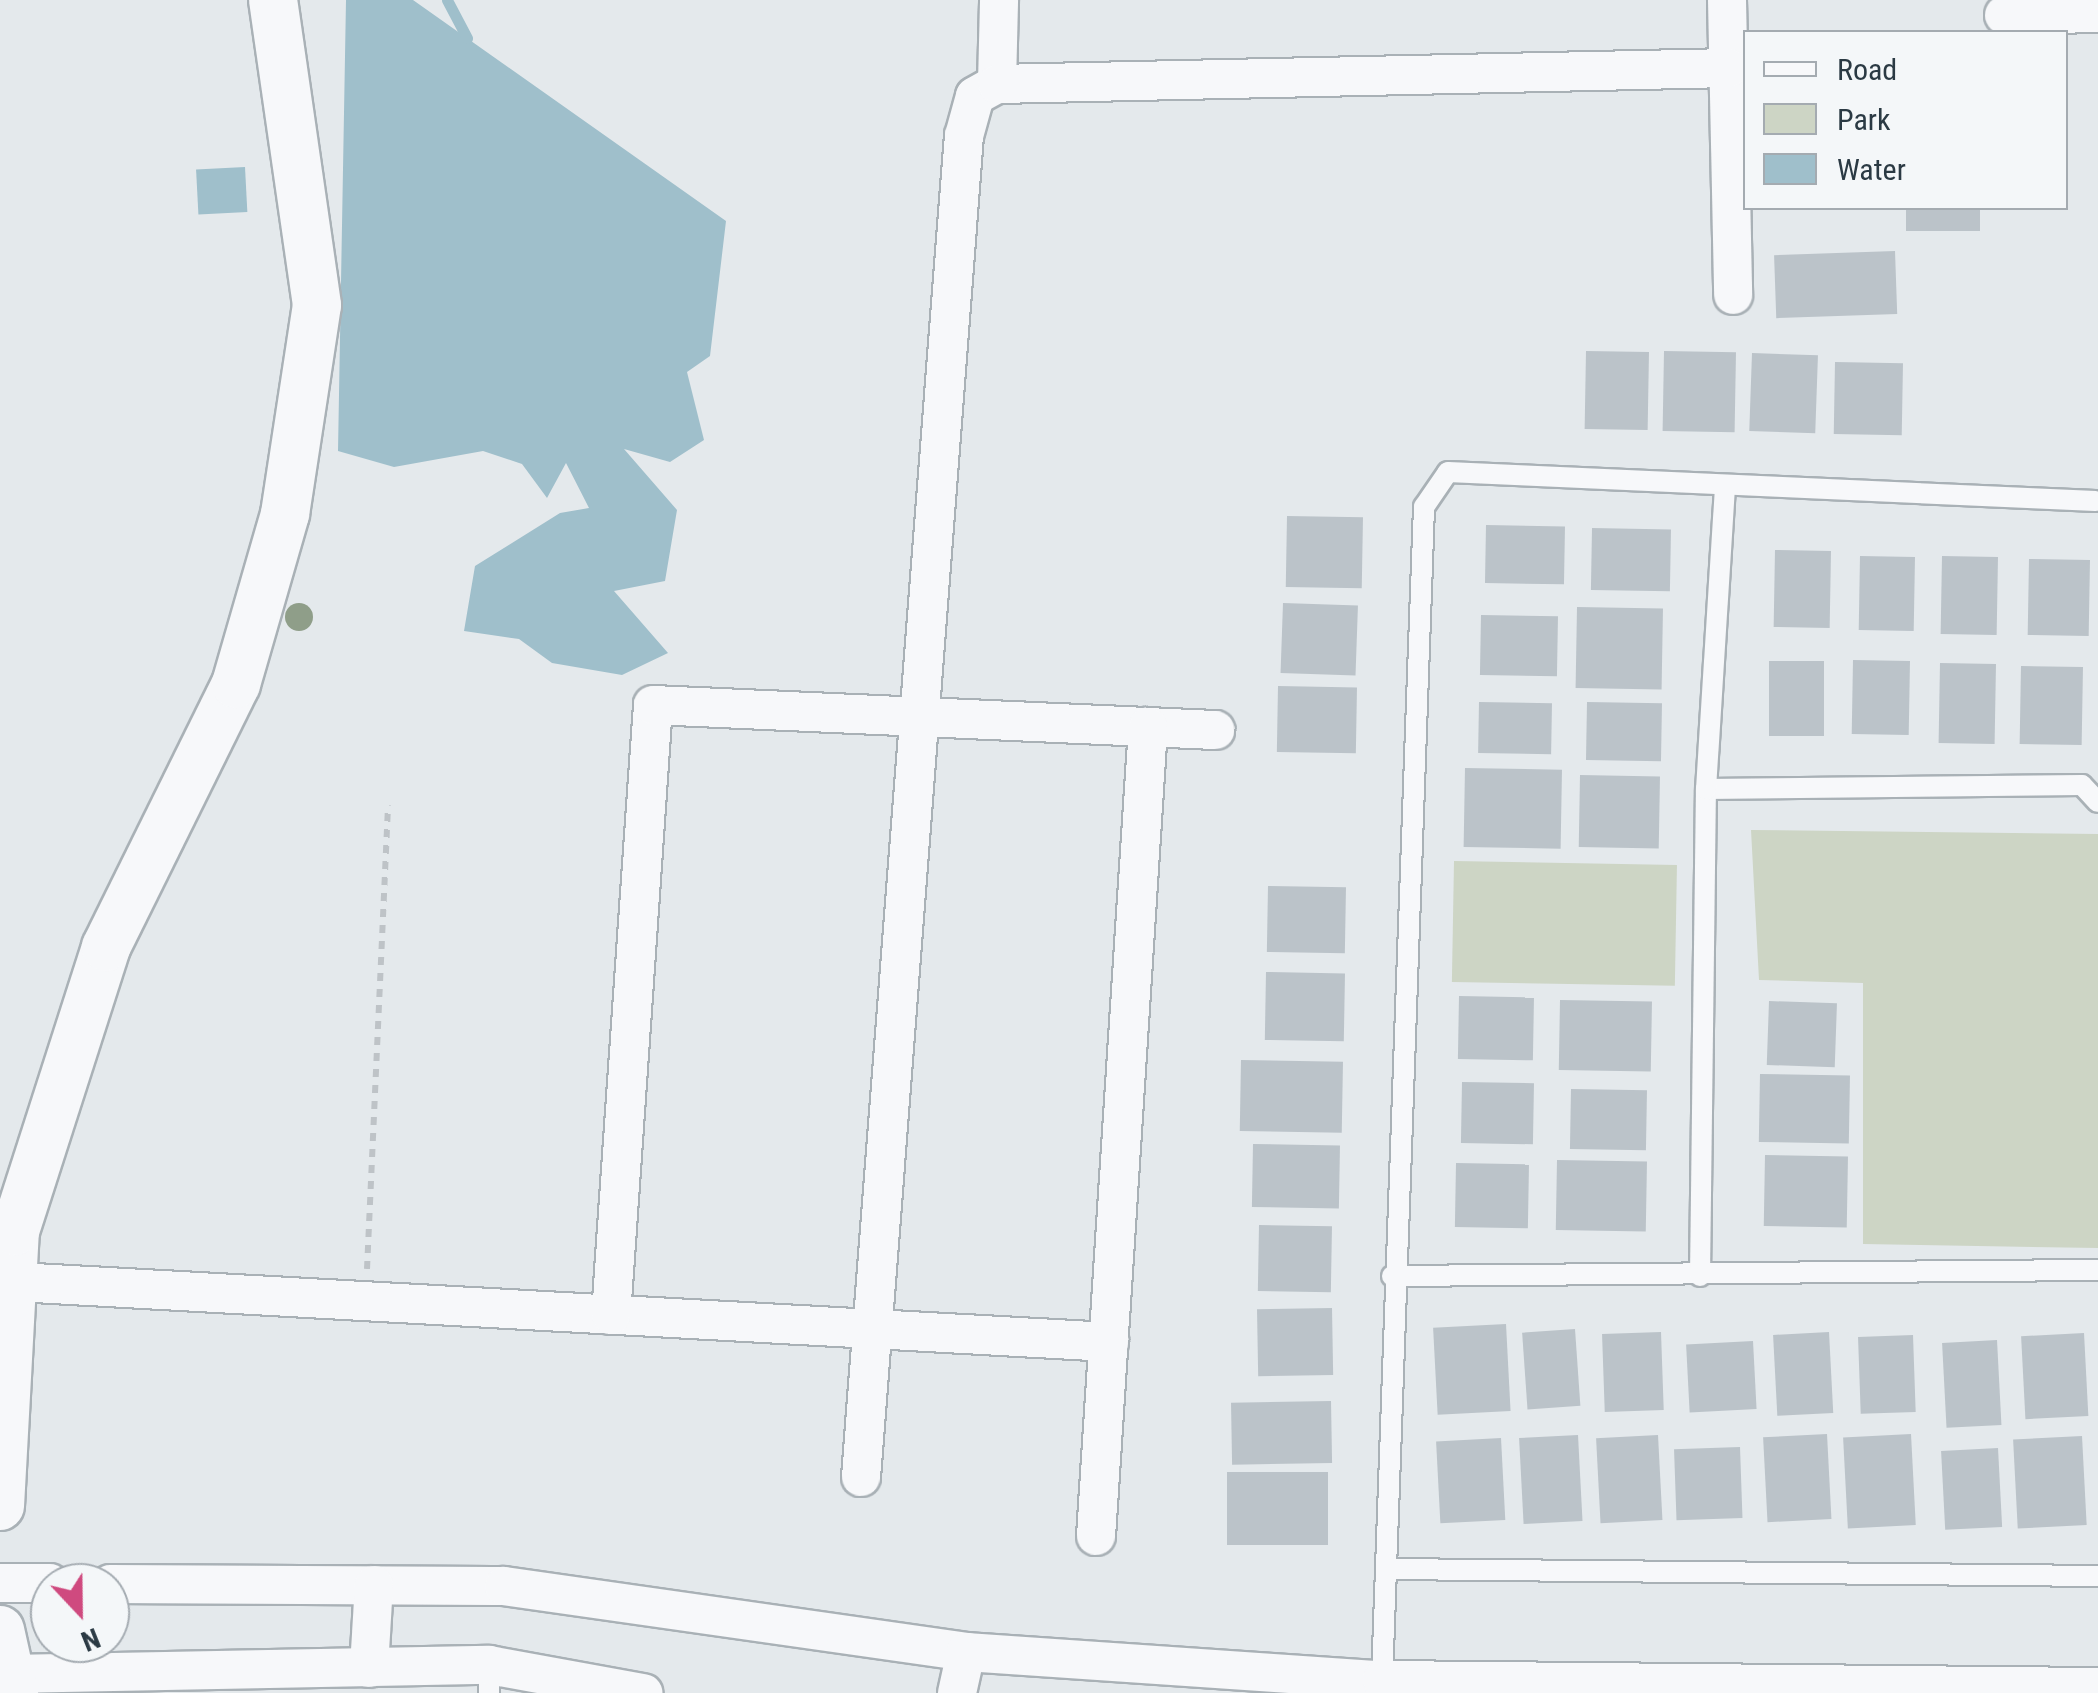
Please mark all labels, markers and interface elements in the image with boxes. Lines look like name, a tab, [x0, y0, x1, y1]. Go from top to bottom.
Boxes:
legend	[1743, 30, 2068, 210]
text: Road	[1837, 52, 1897, 87]
text: Park	[1837, 102, 1891, 137]
text: Water	[1837, 152, 1906, 187]
north arrow	[30, 1563, 130, 1663]
text: N	[77, 1621, 105, 1658]

